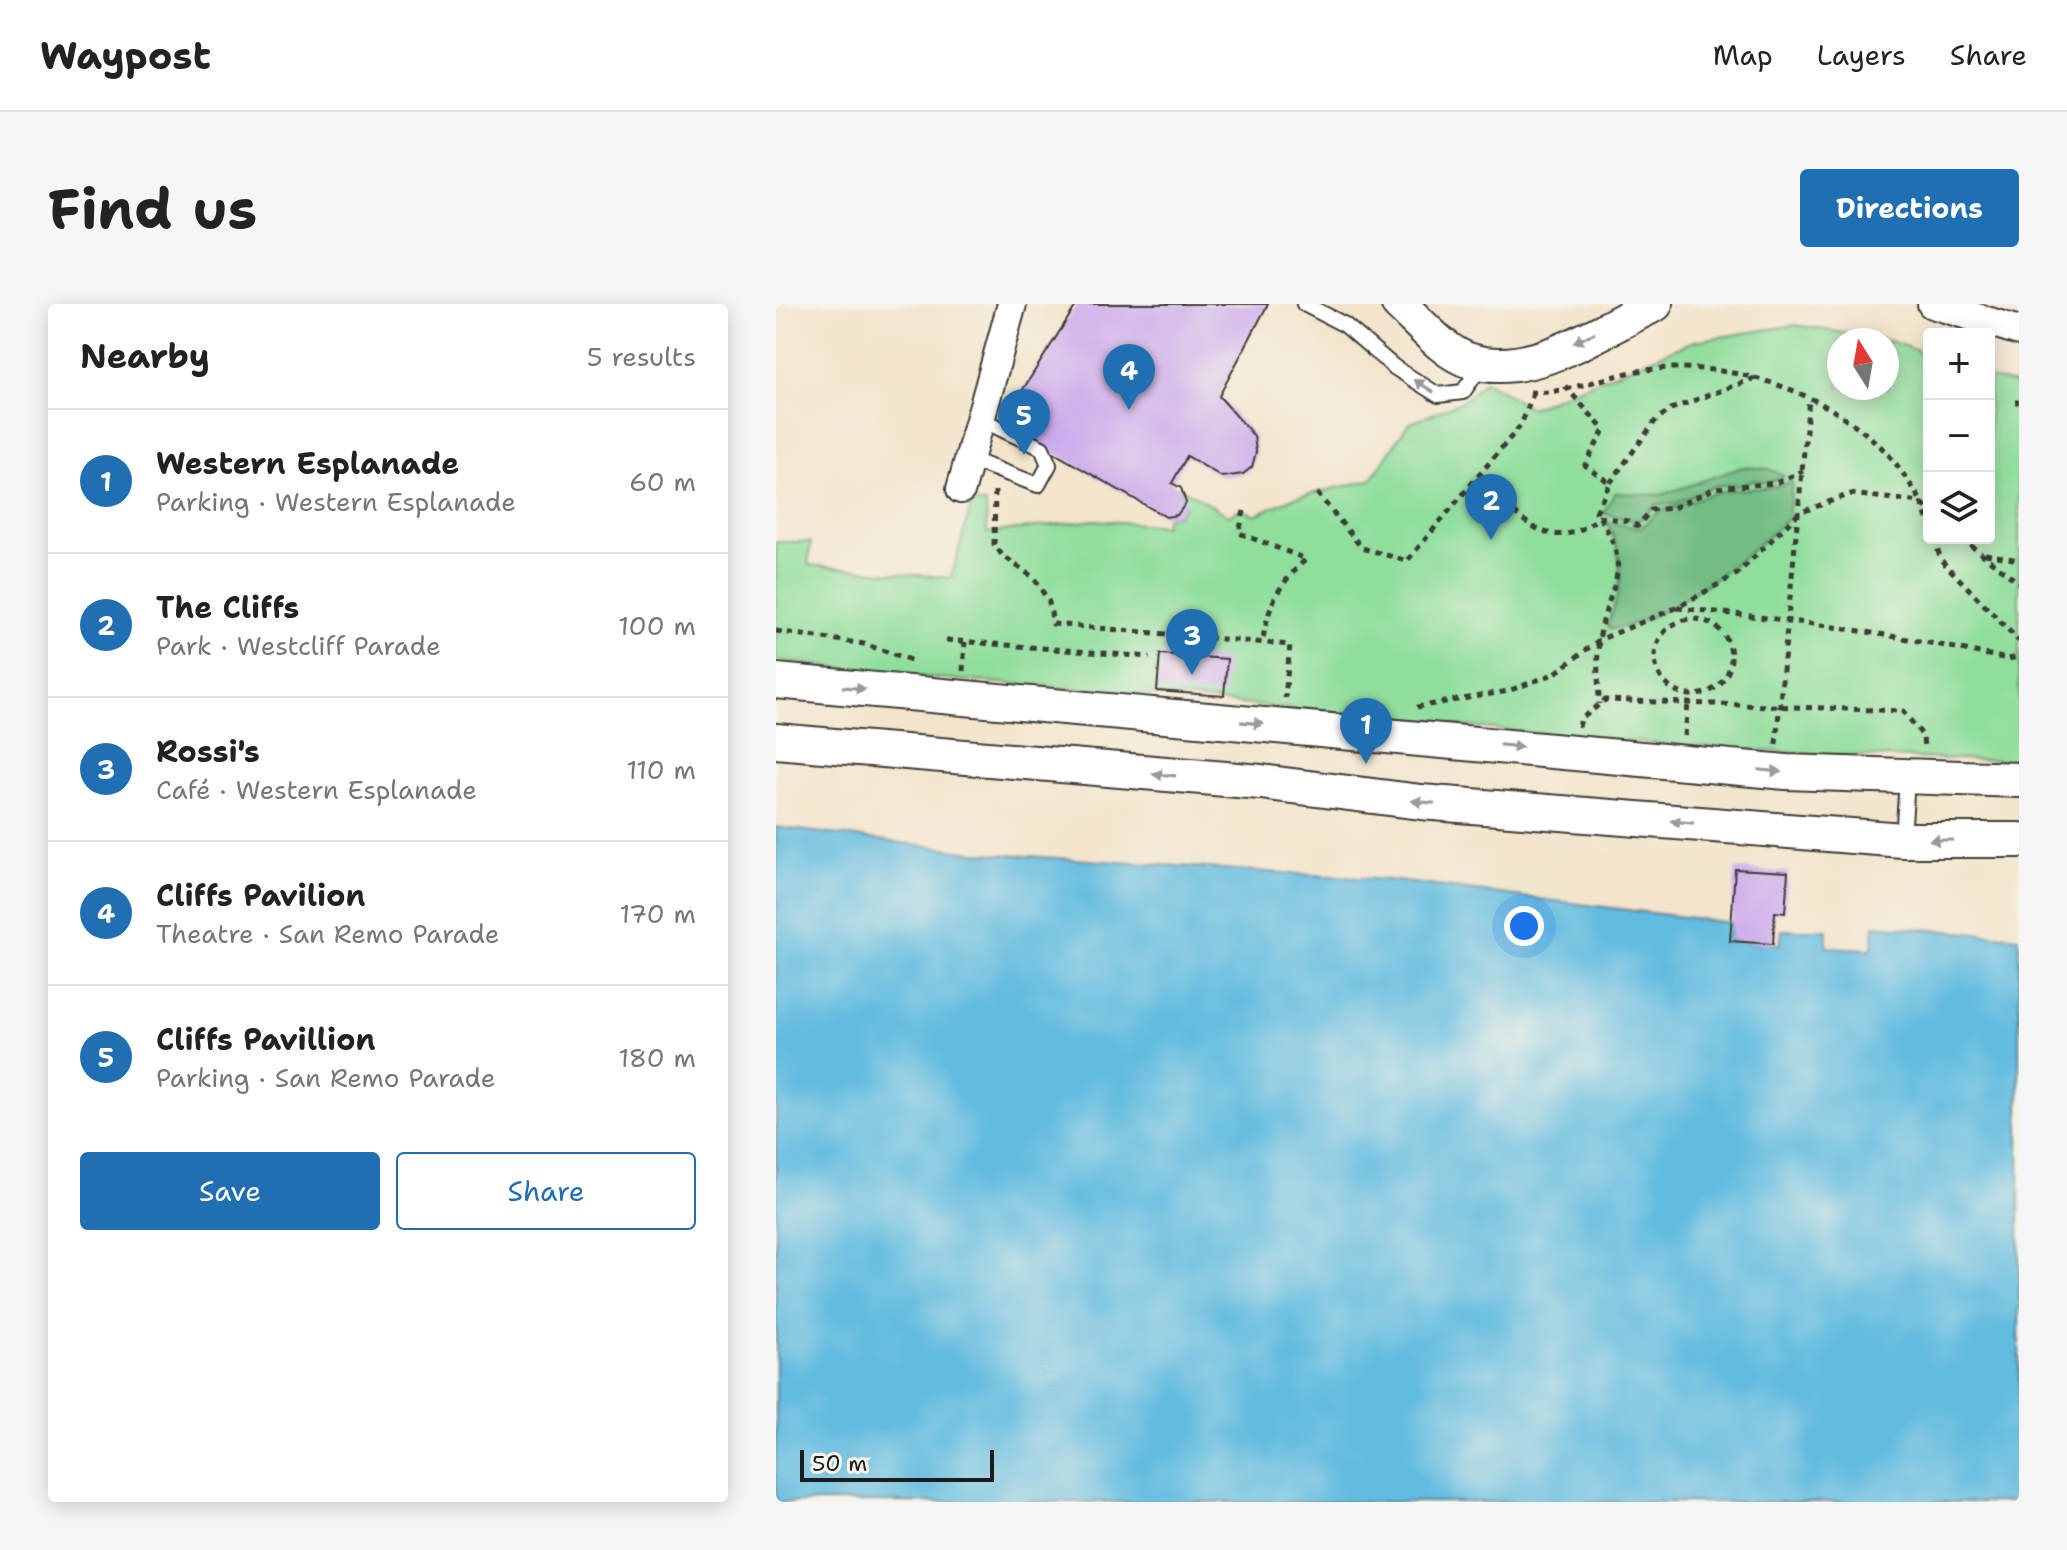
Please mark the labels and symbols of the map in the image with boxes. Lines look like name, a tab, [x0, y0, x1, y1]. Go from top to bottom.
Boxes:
north arrow	[1827, 328, 1899, 400]
one-way arrow	[1573, 331, 1596, 345]
pin: 4	[1103, 344, 1155, 410]
one-way arrow	[1413, 379, 1435, 393]
pin: 5	[998, 389, 1050, 455]
pin: 2	[1465, 474, 1517, 540]
pin: 3	[1166, 609, 1218, 675]
one-way arrow	[842, 682, 867, 695]
pin: 1	[1340, 698, 1392, 764]
one-way arrow	[1240, 717, 1265, 730]
one-way arrow	[1499, 739, 1524, 752]
one-way arrow	[1758, 765, 1783, 778]
one-way arrow	[1151, 768, 1176, 781]
one-way arrow	[1410, 795, 1435, 808]
one-way arrow	[1669, 815, 1694, 828]
one-way arrow	[1928, 834, 1953, 846]
your location	[1504, 906, 1544, 946]
scale bar	[800, 1446, 994, 1482]

